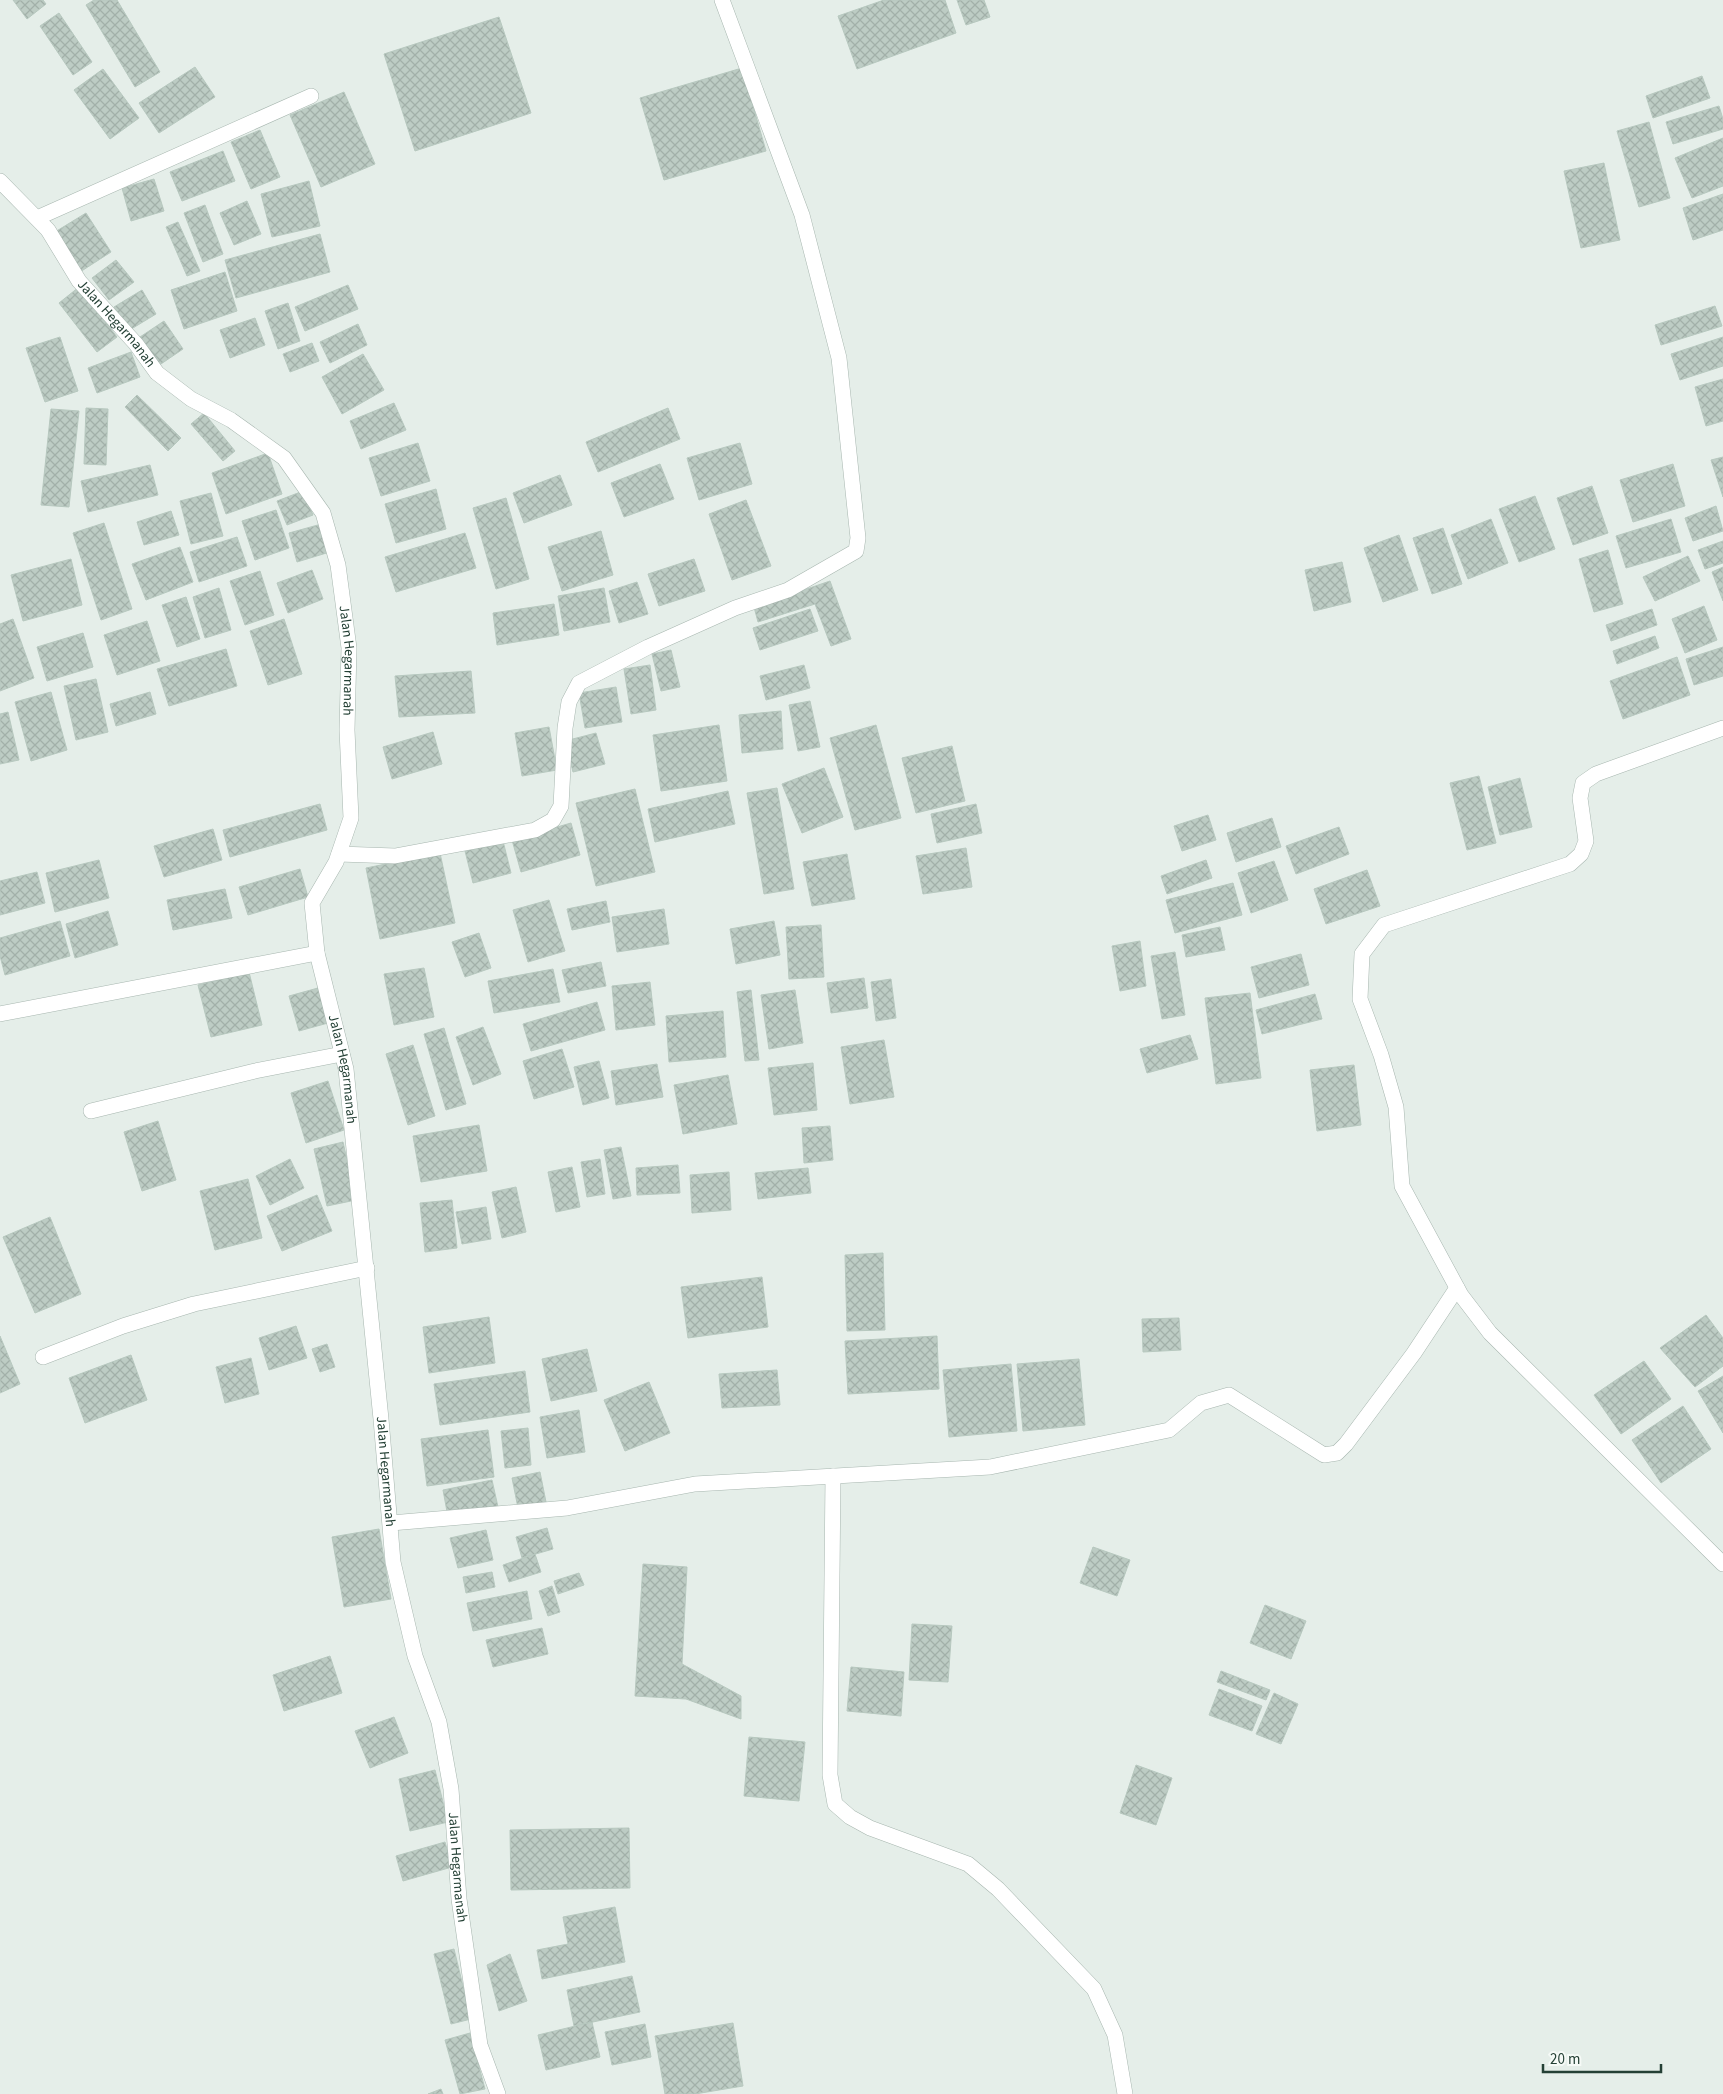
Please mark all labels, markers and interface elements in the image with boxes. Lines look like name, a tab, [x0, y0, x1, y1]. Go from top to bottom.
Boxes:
street label: Jalan Hegarmanah	[73, 275, 160, 372]
street label: Jalan Hegarmanah	[333, 604, 359, 716]
street label: Jalan Hegarmanah	[323, 1012, 361, 1125]
street label: Jalan Hegarmanah	[371, 1416, 400, 1528]
street label: Jalan Hegarmanah	[443, 1811, 472, 1924]
scale bar	[1543, 2042, 1660, 2074]
text: 20 m	[1550, 2049, 1580, 2070]

